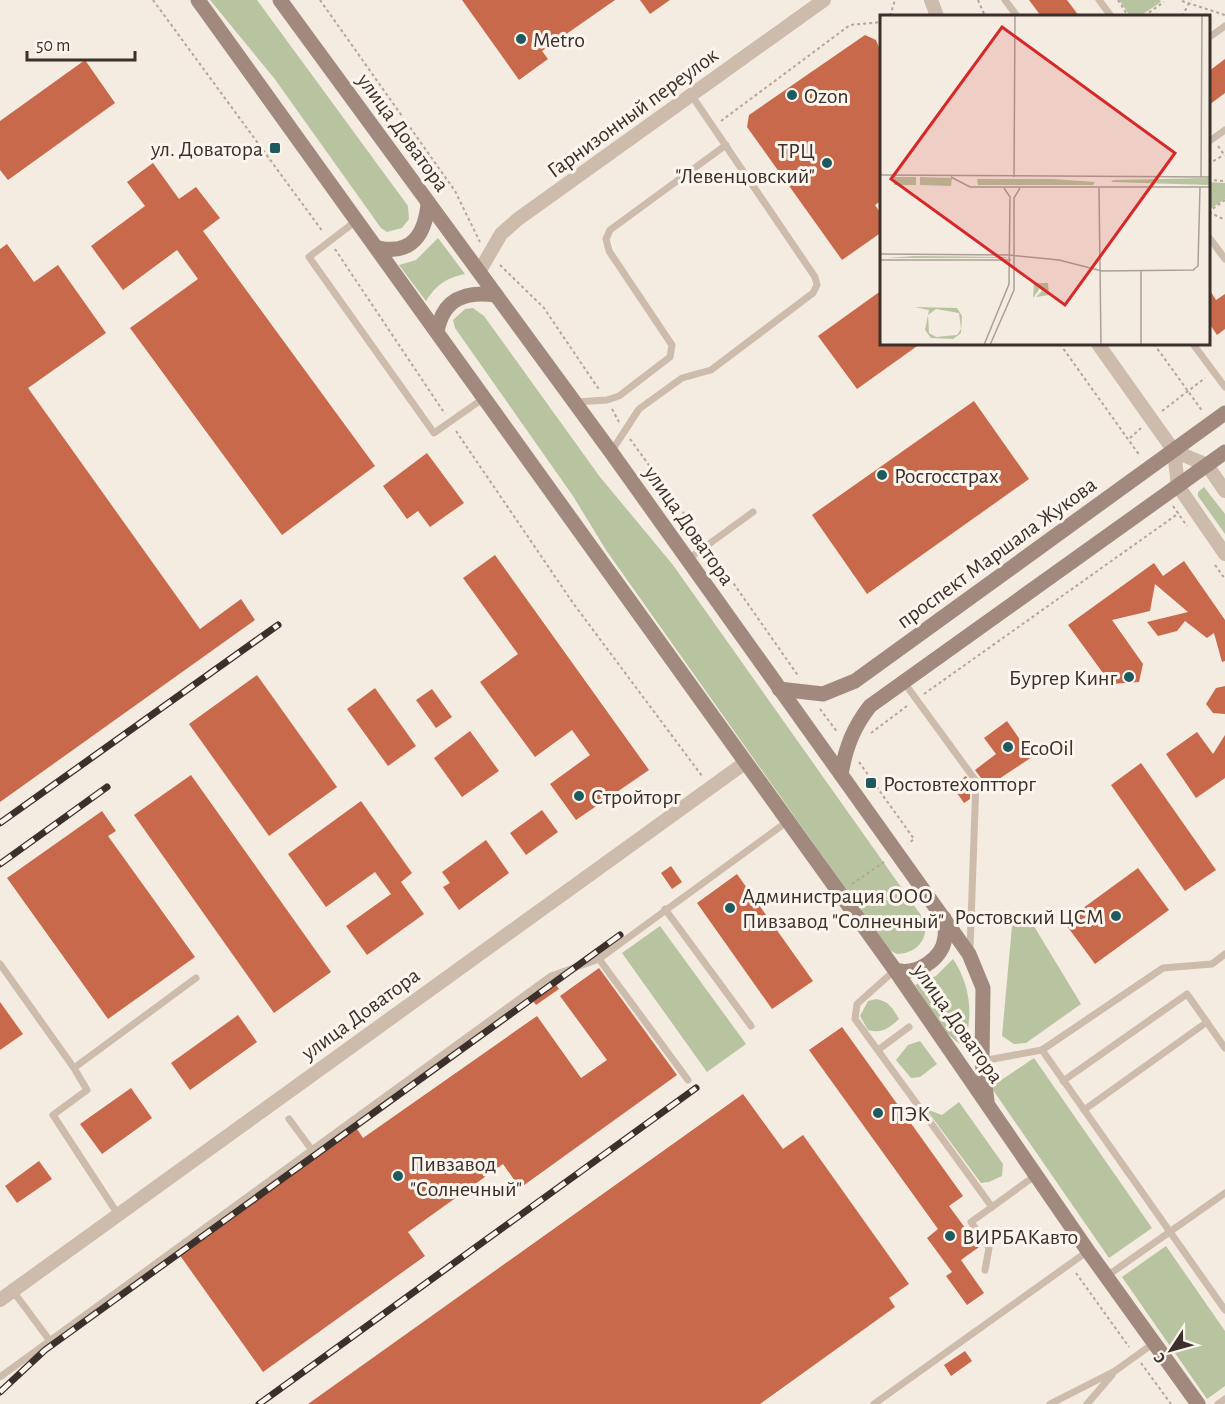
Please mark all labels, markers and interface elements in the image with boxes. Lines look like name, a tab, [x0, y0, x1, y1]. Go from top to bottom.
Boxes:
inset map	[880, 15, 1210, 345]
scale bar	[27, 24, 135, 62]
place label: Metro	[533, 29, 585, 51]
marker: Metro	[514, 32, 528, 46]
text: 50 m	[36, 37, 70, 55]
street label: Гарнизонный переулок	[543, 44, 722, 182]
street label: улица Доватора	[352, 69, 453, 196]
place label: Ozon	[804, 85, 849, 107]
marker: Ozon	[785, 88, 799, 102]
place label: ул. Доватора	[150, 138, 263, 160]
place label: ТРЦ "Левенцовский"	[675, 140, 815, 187]
marker: ул. Доватора	[268, 141, 282, 155]
marker: ТРЦ "Левенцовский"	[820, 156, 834, 170]
street label: улица Доватора	[639, 461, 738, 589]
place label: Росгосстрах	[894, 465, 999, 487]
marker: Росгосстрах	[875, 468, 889, 482]
street label: проспект Маршала Жукова	[893, 473, 1101, 633]
place label: Бургер Кинг	[1009, 667, 1117, 689]
marker: Бургер Кинг	[1122, 670, 1136, 684]
place label: EcoOil	[1020, 737, 1074, 759]
marker: EcoOil	[1001, 740, 1015, 754]
place label: Ростовтехоптторг	[883, 773, 1036, 795]
marker: Ростовтехоптторг	[864, 776, 878, 790]
place label: Стройторг	[591, 786, 681, 808]
marker: Стройторг	[572, 789, 586, 803]
place label: Администрация ООО Пивзавод "Солнечный"	[742, 885, 944, 932]
marker: Администрация ООО Пивзавод "Солнечный"	[723, 901, 737, 915]
place label: Ростовский ЦСМ	[954, 906, 1104, 928]
marker: Ростовский ЦСМ	[1109, 909, 1123, 923]
street label: улица Доватора	[908, 959, 1007, 1087]
street label: улица Доватора	[297, 964, 424, 1065]
place label: ПЭК	[890, 1103, 930, 1125]
marker: ПЭК	[871, 1106, 885, 1120]
place label: Пивзавод "Солнечный"	[410, 1153, 522, 1200]
marker: Пивзавод "Солнечный"	[391, 1169, 405, 1183]
place label: ВИРБАКавто	[962, 1226, 1078, 1248]
marker: ВИРБАКавто	[943, 1229, 957, 1243]
north arrow	[1141, 1320, 1201, 1380]
text: С	[1151, 1350, 1169, 1367]

